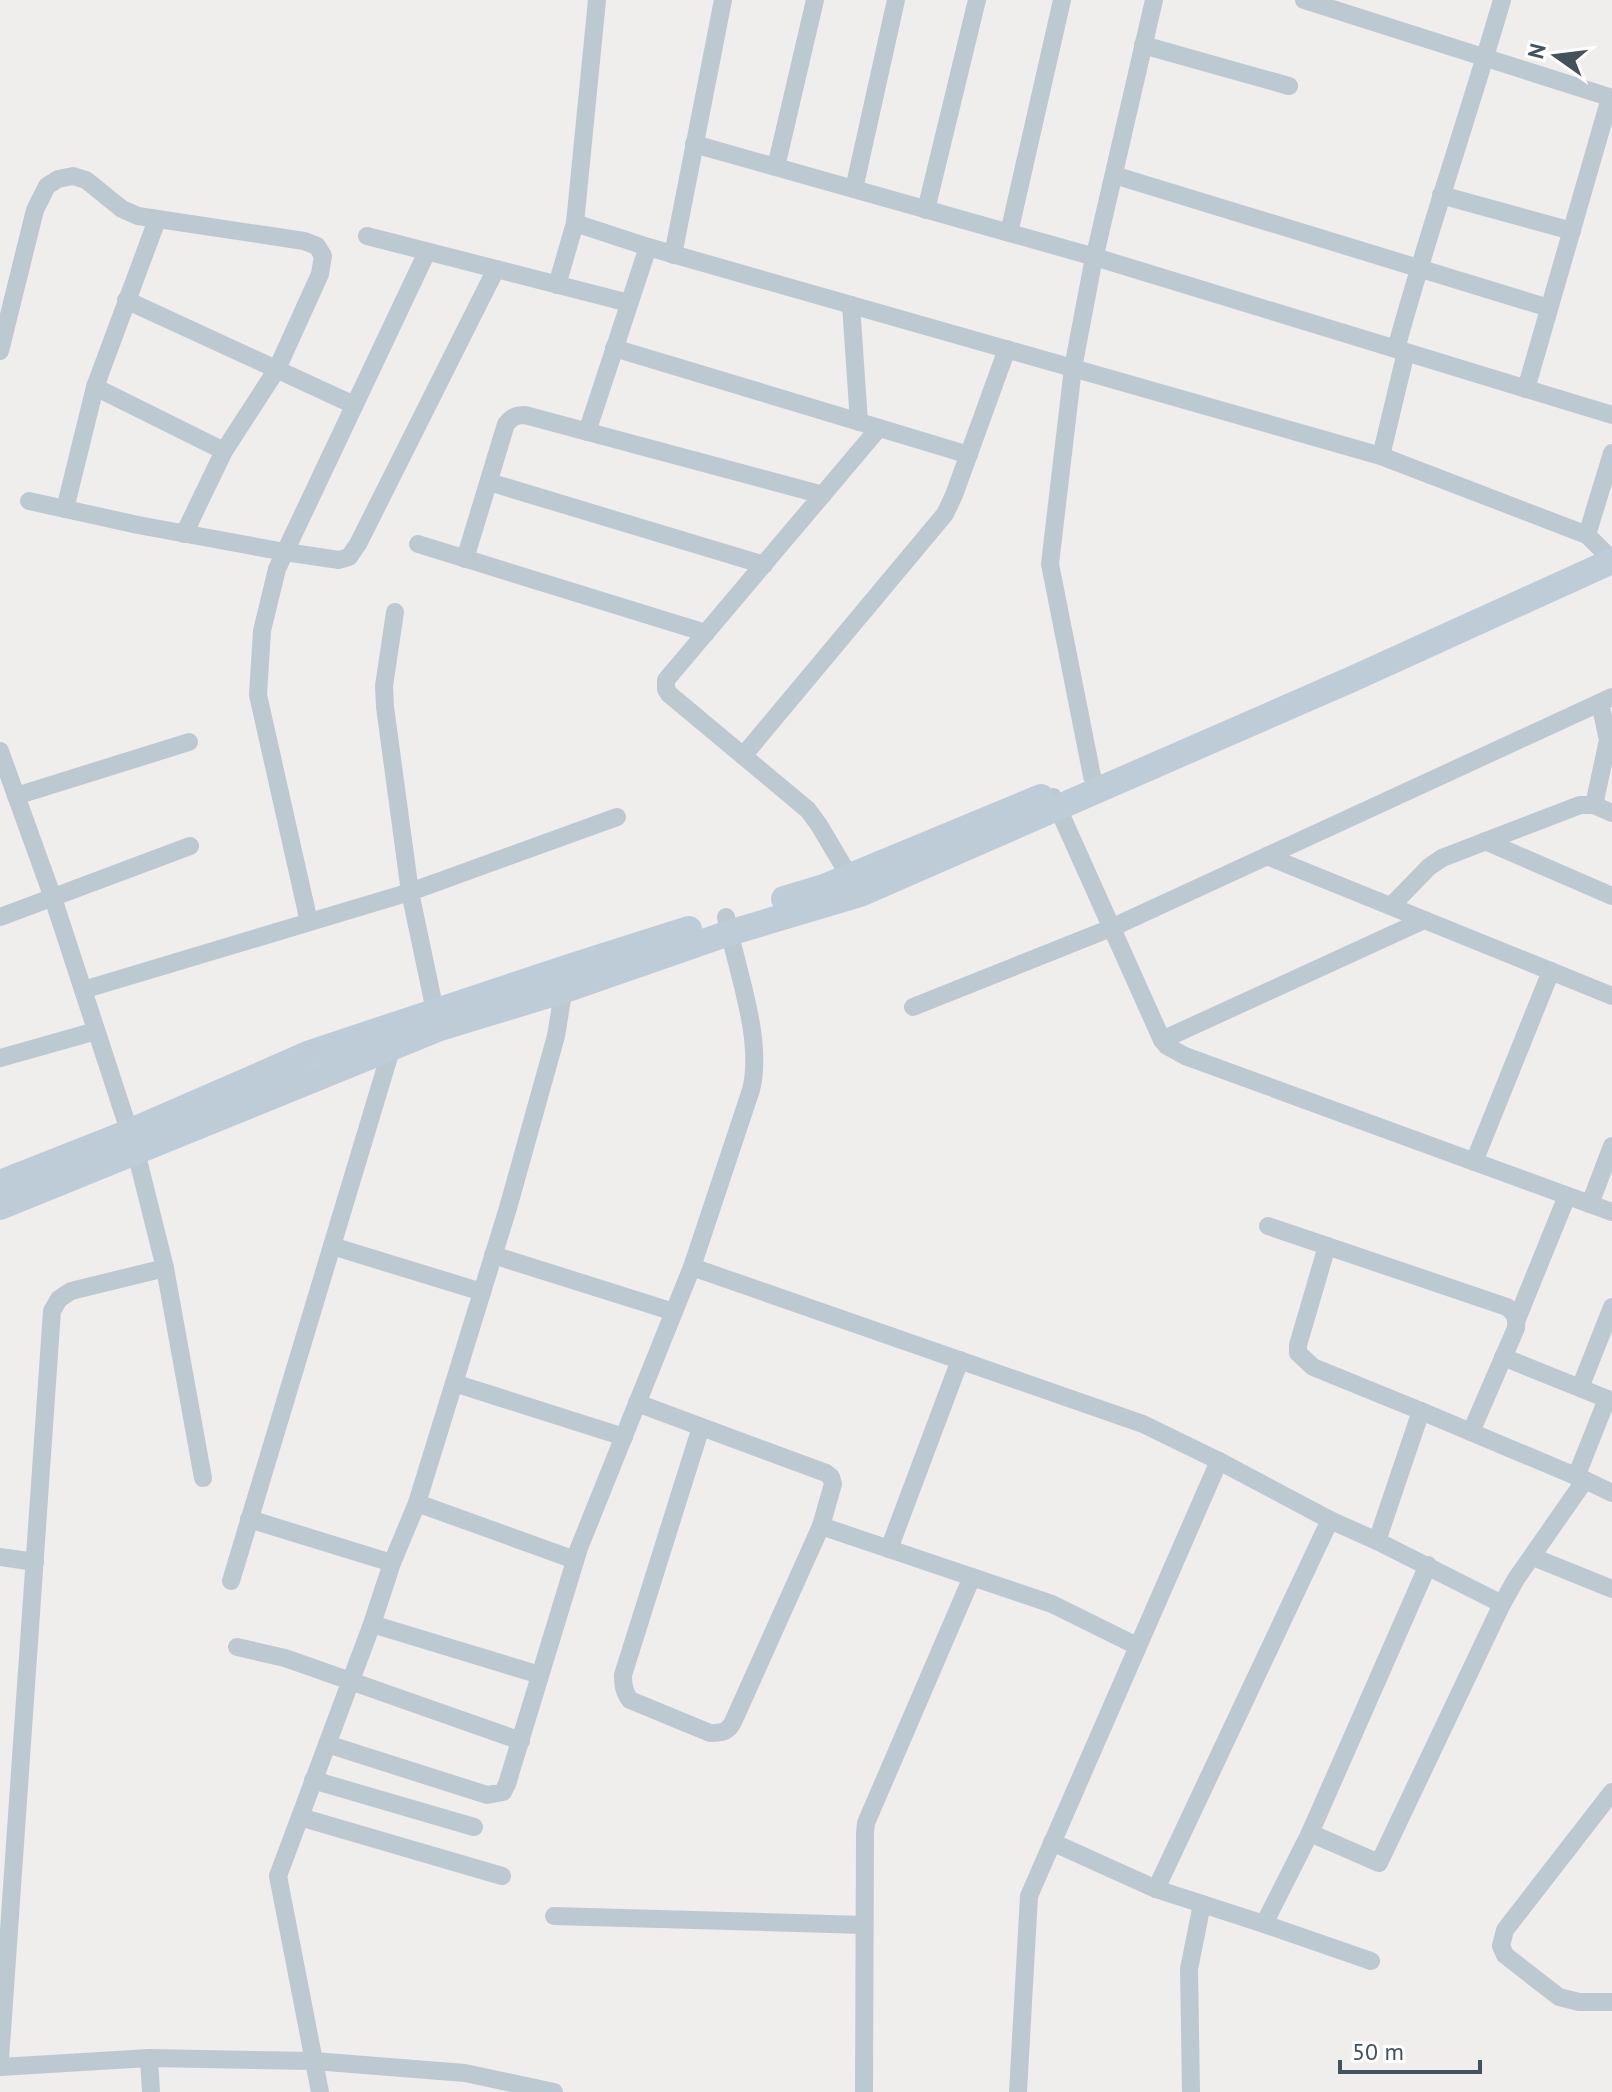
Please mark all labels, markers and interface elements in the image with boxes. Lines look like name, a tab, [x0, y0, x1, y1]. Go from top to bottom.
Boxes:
north arrow	[1516, 16, 1596, 96]
text: N	[1521, 41, 1552, 62]
scale bar	[1340, 2024, 1480, 2074]
text: 50 m	[1352, 2036, 1404, 2067]

